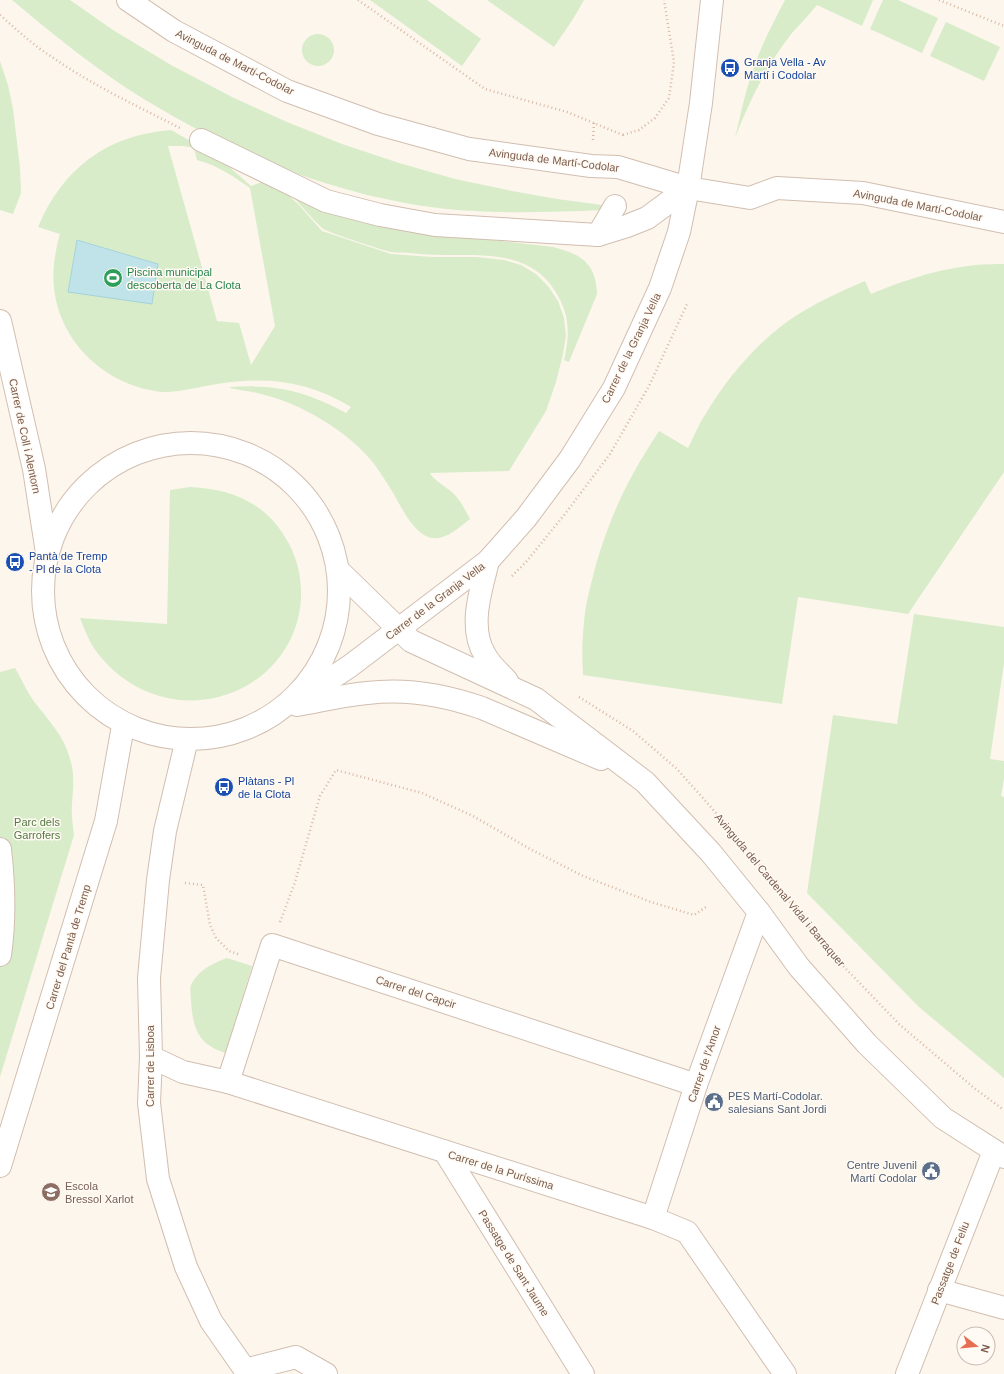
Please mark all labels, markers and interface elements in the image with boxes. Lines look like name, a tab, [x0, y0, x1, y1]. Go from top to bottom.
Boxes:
street label: Avinguda de Martí-Codolar	[174, 27, 296, 97]
place label: Granja Vella - Av Martí i Codolar	[744, 56, 826, 81]
bus stop icon: Granja Vella - Av Martí i Codolar	[719, 57, 741, 79]
street label: Avinguda de Martí-Codolar	[488, 146, 620, 174]
street label: Avinguda de Martí-Codolar	[852, 187, 984, 223]
place label: Piscina municipal descoberta de La Clota	[127, 266, 242, 291]
sports icon: Piscina municipal descoberta de La Clota	[102, 267, 124, 289]
street label: Carrer de la Granja Vella	[599, 290, 663, 405]
street label: Carrer de Coll i Alentorn	[7, 377, 43, 495]
place label: Pantà de Tremp - Pl de la Clota	[29, 550, 107, 575]
bus stop icon: Pantà de Tremp - Pl de la Clota	[4, 551, 26, 573]
street label: Carrer de la Granja Vella	[383, 559, 488, 642]
place label: Plàtans - Pl de la Clota	[238, 775, 294, 800]
bus stop icon: Plàtans - Pl de la Clota	[213, 776, 235, 798]
street label: Avinguda del Cardenal Vidal i Barraquer	[712, 811, 848, 969]
park label: Parc dels Garrofers	[14, 816, 61, 841]
street label: Carrer del Pantà de Tremp	[43, 883, 93, 1011]
street label: Carrer del Capcir	[374, 973, 458, 1011]
street label: Carrer de Lisboa	[144, 1024, 156, 1107]
street label: Carrer de l'Amor	[685, 1024, 723, 1104]
place label: PES Martí-Codolar. salesians Sant Jordi	[728, 1090, 826, 1115]
public building icon: PES Martí-Codolar. salesians Sant Jordi	[703, 1091, 725, 1113]
street label: Carrer de la Puríssima	[447, 1148, 556, 1192]
place label: Centre Juvenil Martí Codolar	[847, 1159, 917, 1184]
public building icon: Centre Juvenil Martí Codolar	[920, 1160, 942, 1182]
place label: Escola Bressol Xarlot	[65, 1180, 133, 1205]
school or university icon: Escola Bressol Xarlot	[40, 1181, 62, 1203]
street label: Passatge de Sant Jaume	[476, 1208, 552, 1318]
street label: Passatge de Feliu	[929, 1220, 971, 1306]
north arrow	[956, 1326, 996, 1366]
text: N	[979, 1343, 992, 1354]

